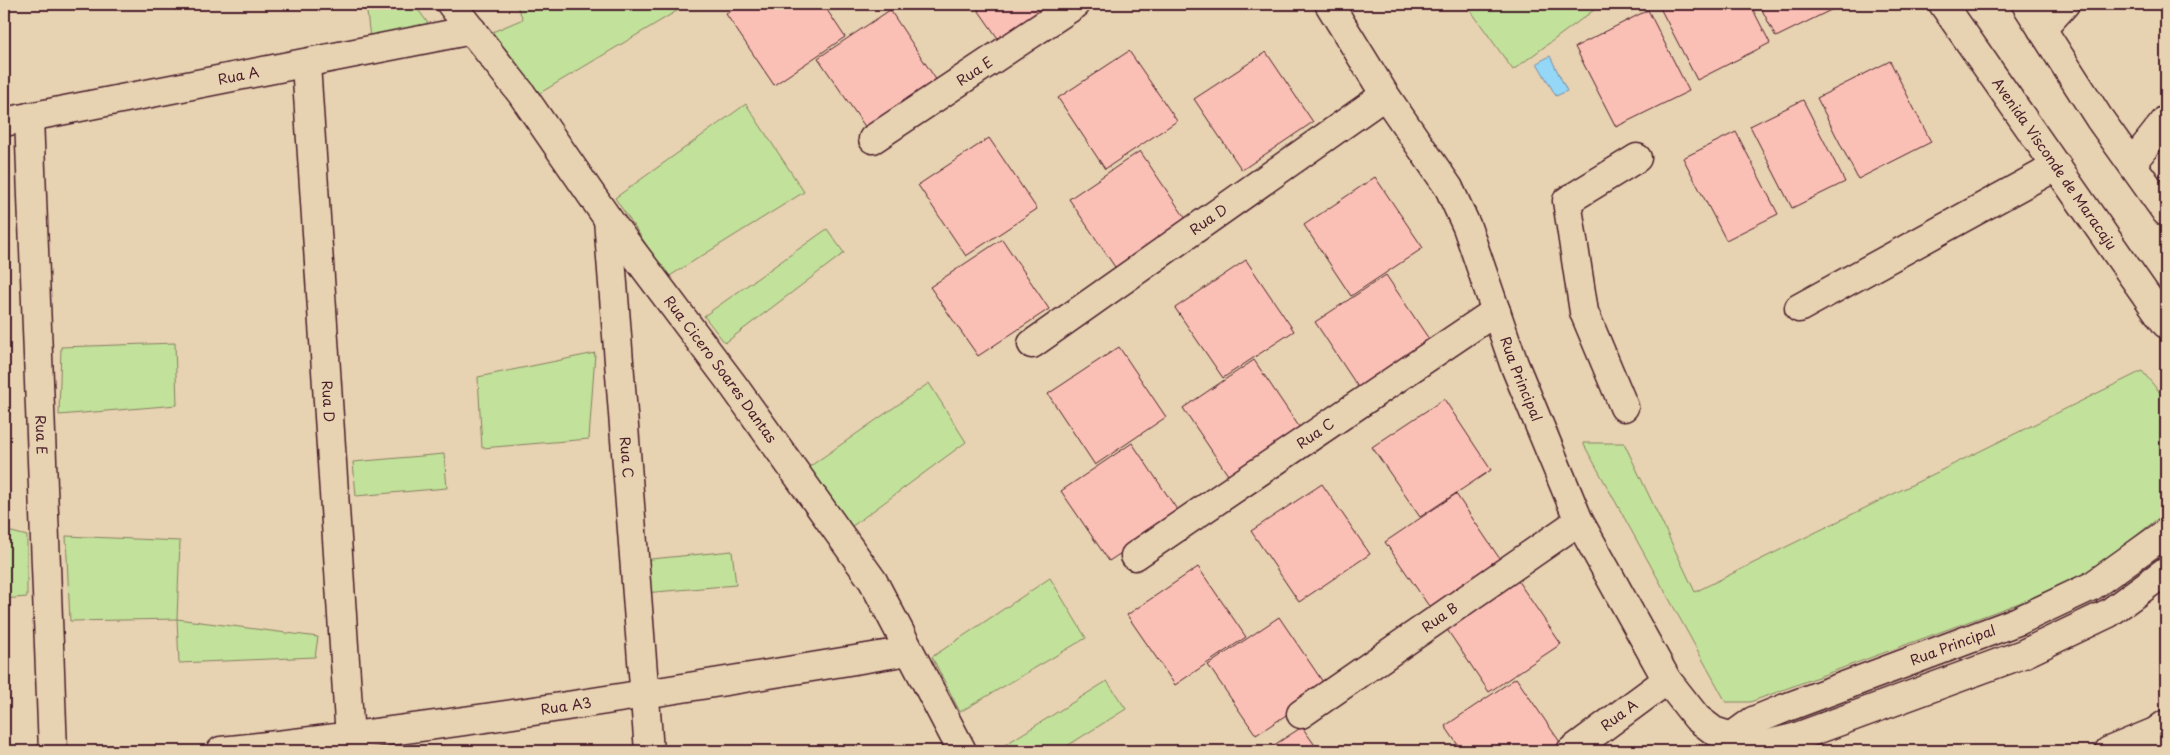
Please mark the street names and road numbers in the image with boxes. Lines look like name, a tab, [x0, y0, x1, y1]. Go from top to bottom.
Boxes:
street label: Rua E	[952, 51, 997, 91]
street label: Rua A	[216, 61, 261, 90]
street label: Avenida Visconde de Maracaju	[1988, 73, 2122, 254]
street label: Rua D	[1185, 198, 1231, 240]
street label: Rua Cicero Soares Dantas	[659, 291, 782, 447]
street label: Rua Principal	[1495, 333, 1548, 425]
street label: Rua D	[317, 380, 340, 423]
street label: Rua C	[1292, 413, 1338, 454]
street label: Rua E	[30, 415, 53, 455]
street label: Rua C	[615, 436, 639, 479]
street label: Rua B	[1417, 597, 1462, 637]
street label: Rua Principal	[1907, 619, 1999, 670]
street label: Rua A3	[539, 691, 593, 720]
street label: Rua A	[1596, 694, 1642, 736]

